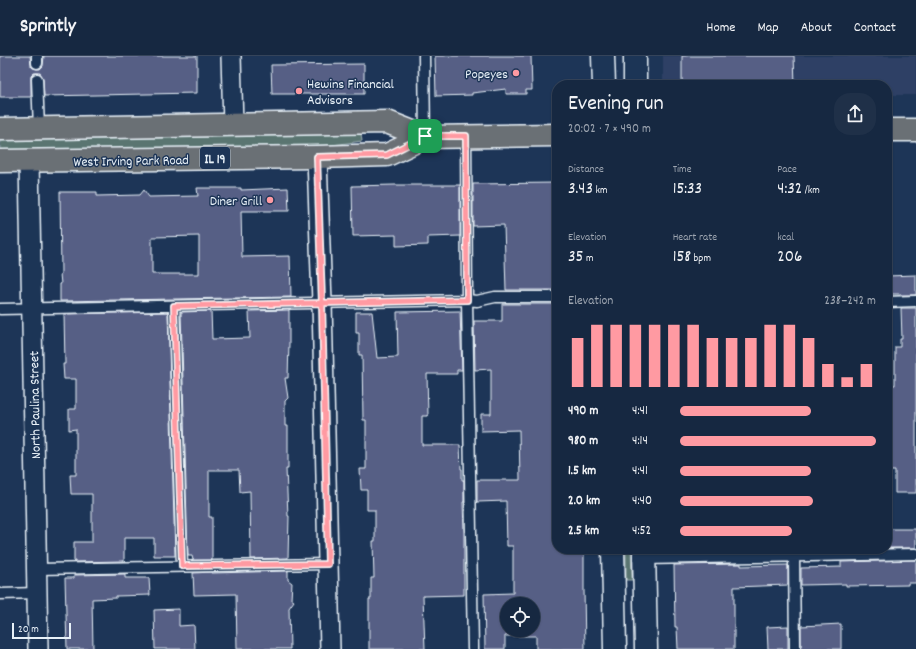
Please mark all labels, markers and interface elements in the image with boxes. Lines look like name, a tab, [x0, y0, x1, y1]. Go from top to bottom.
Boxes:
text: Sprintly	[20, 14, 76, 41]
text: Home	[706, 18, 735, 38]
text: Map	[757, 18, 779, 38]
text: About	[801, 18, 832, 38]
text: Contact	[854, 18, 896, 38]
place label: Popeyes	[465, 65, 508, 85]
marker: Popeyes	[511, 68, 521, 78]
place label: Hewins Financial Advisors	[307, 75, 395, 111]
marker: Hewins Financial Advisors	[294, 86, 304, 96]
text: Evening run	[568, 89, 664, 120]
button: share	[834, 93, 876, 135]
pin	[408, 119, 442, 153]
text: 20:02 · 7 × 490 m	[568, 120, 651, 139]
icon: arrive	[414, 125, 436, 147]
road number: IL 19	[200, 147, 230, 169]
street label: West Irving Park Road	[73, 151, 189, 173]
text: Distance	[568, 162, 604, 178]
text: Time	[673, 162, 691, 178]
text: Pace	[777, 162, 797, 178]
text: 3.43	[568, 178, 593, 202]
text: 15:33	[673, 178, 702, 202]
text: 4:32	[777, 178, 802, 202]
text: km	[593, 183, 608, 199]
text: /km	[802, 183, 820, 199]
place label: Diner Grill	[210, 192, 263, 212]
marker: Diner Grill	[265, 195, 275, 205]
text: Elevation	[568, 230, 606, 246]
text: Heart rate	[673, 230, 717, 246]
text: kcal	[777, 230, 794, 246]
text: 35	[568, 246, 583, 270]
text: 158	[673, 246, 691, 270]
text: 206	[777, 246, 802, 270]
text: m	[583, 251, 594, 267]
text: bpm	[691, 251, 711, 267]
text: Elevation	[568, 292, 613, 311]
text: 238–242 m	[824, 292, 876, 311]
street label: North Paulina Street	[25, 351, 47, 459]
text: 490 m	[568, 402, 598, 421]
text: 4:41	[632, 402, 648, 421]
text: 980 m	[568, 432, 598, 451]
text: 4:14	[632, 432, 648, 451]
text: 1.5 km	[568, 462, 596, 481]
text: 4:41	[632, 462, 648, 481]
text: 2.0 km	[568, 492, 600, 511]
text: 4:40	[632, 492, 652, 511]
text: 2.5 km	[568, 522, 599, 541]
text: 4:52	[632, 522, 651, 541]
map controls	[500, 597, 540, 637]
button: locate	[500, 597, 540, 637]
scale bar	[12, 621, 71, 640]
text: 20 m	[18, 622, 39, 638]

